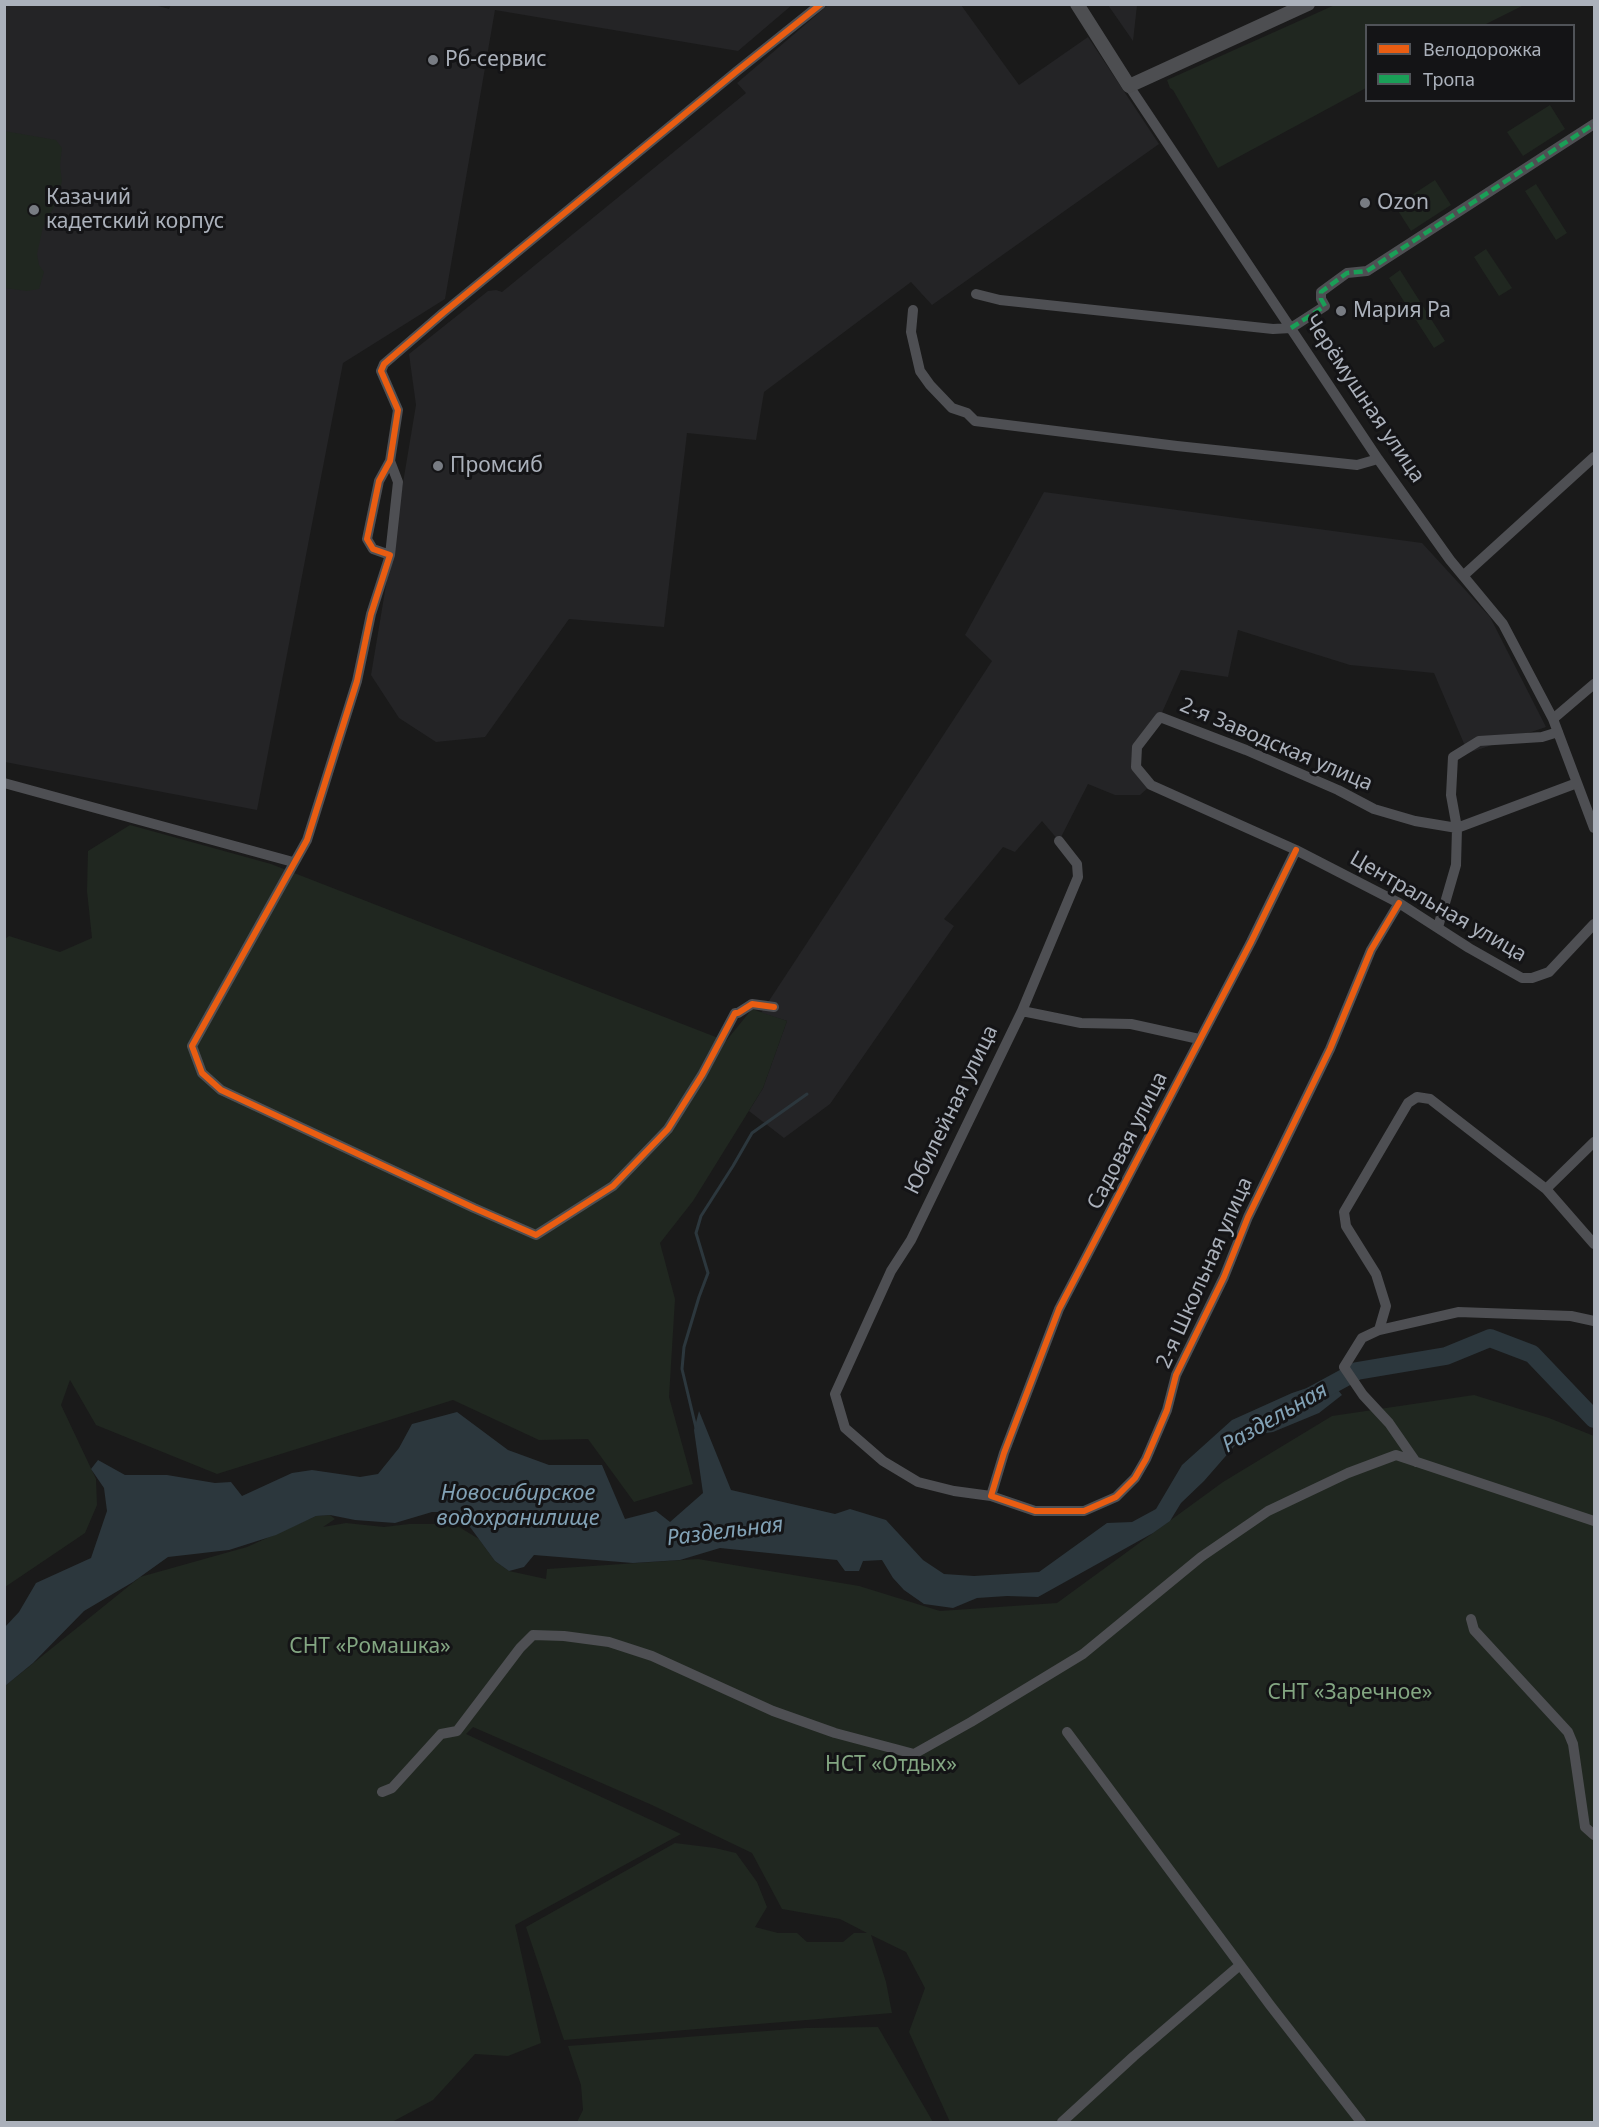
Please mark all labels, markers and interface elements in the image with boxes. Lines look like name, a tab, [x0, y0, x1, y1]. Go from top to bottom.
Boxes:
legend	[1365, 24, 1575, 102]
text: Велодорожка	[1423, 37, 1541, 61]
place label: Рб-сервис	[445, 47, 547, 73]
marker: Рб-сервис	[426, 53, 440, 67]
text: Тропа	[1423, 67, 1475, 91]
place label: Казачий кадетский корпус	[46, 185, 224, 235]
place label: Ozon	[1377, 190, 1429, 216]
marker: Ozon	[1358, 196, 1372, 210]
marker: Казачий кадетский корпус	[27, 203, 41, 217]
place label: Мария Ра	[1353, 298, 1451, 324]
marker: Мария Ра	[1334, 304, 1348, 318]
street label: Черёмушная улица	[1298, 310, 1430, 488]
place label: Промсиб	[450, 453, 543, 479]
marker: Промсиб	[431, 459, 445, 473]
street label: 2-я Заводская улица	[1176, 693, 1376, 797]
street label: Центральная улица	[1345, 846, 1531, 968]
street label: Юбилейная улица	[900, 1021, 1004, 1199]
street label: Садовая улица	[1083, 1068, 1173, 1214]
street label: 2-я Школьная улица	[1151, 1173, 1259, 1373]
water label: Раздельная	[1218, 1377, 1332, 1459]
water label: Новосибирское водохранилище	[436, 1481, 600, 1532]
water label: Раздельная	[665, 1512, 785, 1552]
park label: СНТ «Ромашка»	[289, 1634, 451, 1660]
park label: СНТ «Заречное»	[1268, 1680, 1432, 1706]
park label: НСТ «Отдых»	[825, 1752, 957, 1778]

